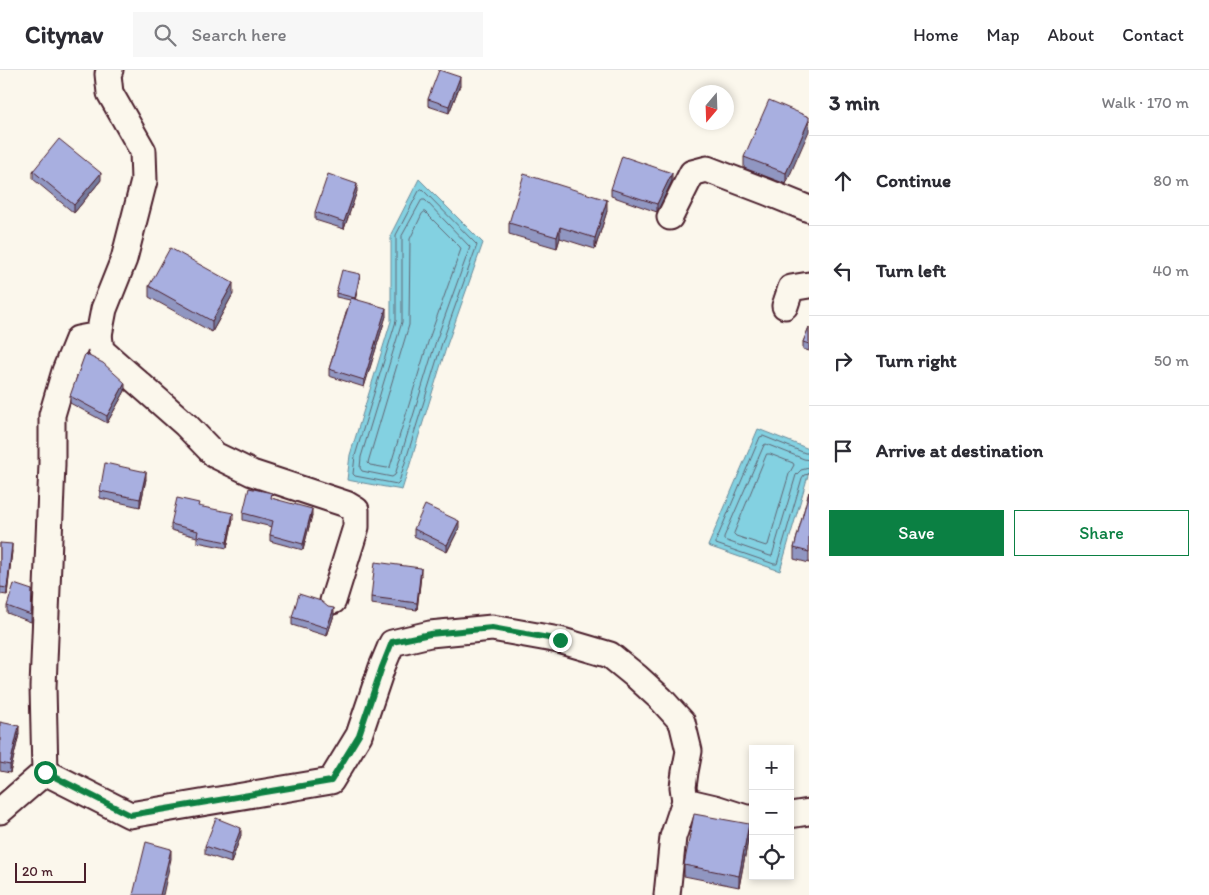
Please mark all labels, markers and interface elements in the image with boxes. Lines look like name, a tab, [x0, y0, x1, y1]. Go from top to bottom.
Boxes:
search box	[133, 12, 483, 57]
text: Citynav	[25, 20, 103, 49]
icon: search	[151, 21, 179, 49]
text: Search here	[191, 23, 287, 46]
text: Home	[913, 24, 959, 46]
text: Map	[987, 24, 1020, 46]
text: About	[1048, 24, 1094, 46]
text: Contact	[1122, 24, 1184, 46]
north arrow	[689, 85, 734, 130]
text: 3 min	[829, 90, 879, 115]
text: Walk · 170 m	[1102, 93, 1189, 112]
icon: ahead	[829, 167, 857, 195]
text: Continue	[876, 169, 951, 192]
text: 80 m	[1153, 171, 1189, 190]
icon: left	[829, 257, 857, 285]
text: Turn left	[876, 259, 946, 282]
text: 40 m	[1152, 261, 1189, 280]
icon: right	[829, 347, 857, 375]
text: Turn right	[876, 349, 957, 372]
text: 50 m	[1154, 351, 1189, 370]
icon: arrive	[829, 437, 857, 465]
text: Arrive at destination	[876, 439, 1043, 462]
button: Save	[829, 510, 1004, 556]
button: Share	[1014, 510, 1189, 556]
route end	[549, 629, 572, 652]
map controls	[749, 745, 794, 880]
button: +	[749, 745, 794, 790]
route start	[34, 761, 57, 784]
button: −	[749, 790, 794, 835]
button: locate	[749, 835, 794, 880]
scale bar	[15, 860, 86, 883]
text: 20 m	[22, 863, 53, 880]

